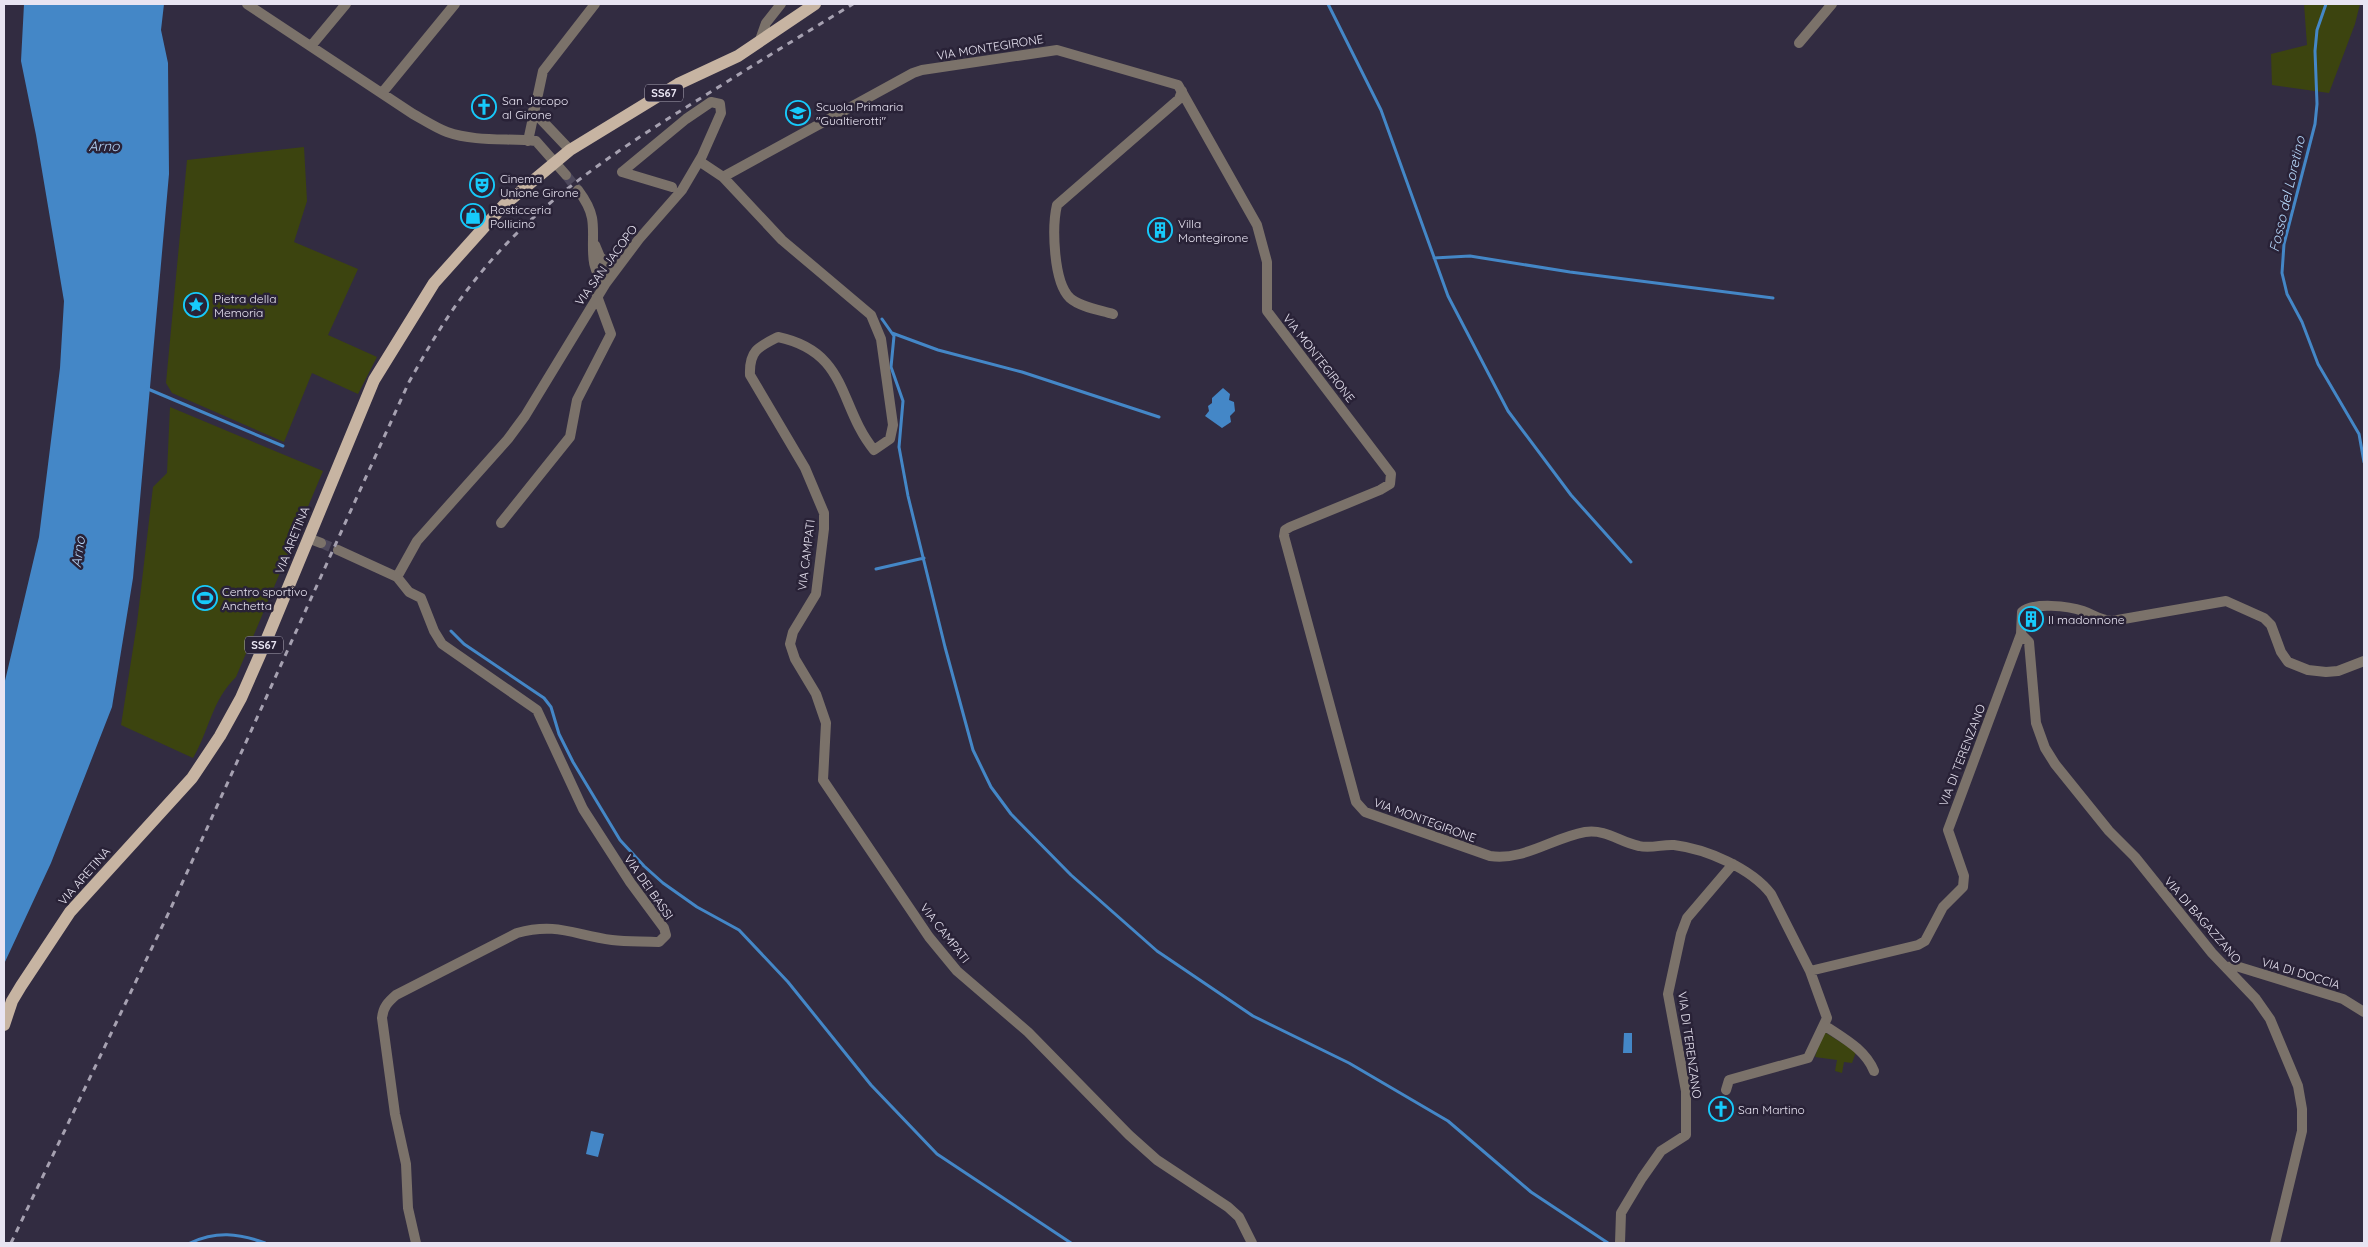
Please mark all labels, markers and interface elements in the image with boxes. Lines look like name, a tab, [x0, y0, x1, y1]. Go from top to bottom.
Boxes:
street label: VIA MONTEGIRONE	[936, 31, 1045, 63]
road number: SS67	[645, 85, 683, 102]
place label: San Jacopo al Girone	[502, 93, 568, 122]
church icon: San Jacopo al Girone	[471, 94, 497, 120]
place label: Scuola Primaria "Gualtierotti"	[816, 99, 903, 128]
school or university icon: Scuola Primaria "Gualtierotti"	[785, 100, 811, 126]
water label: Fosso del Loretino	[2265, 134, 2309, 254]
water label: Arno	[89, 137, 120, 155]
place label: Cinema Unione Girone	[500, 171, 579, 200]
theatre icon: Cinema Unione Girone	[469, 172, 495, 198]
place label: Rosticceria Pollicino	[490, 202, 551, 231]
shop icon: Rosticceria Pollicino	[460, 203, 486, 229]
place label: Villa Montegirone	[1178, 216, 1248, 245]
building icon: Villa Montegirone	[1147, 217, 1173, 243]
street label: VIA SAN JACOPO	[572, 222, 640, 308]
place label: Pietra della Memoria	[214, 291, 276, 320]
place icon: Pietra della Memoria	[183, 292, 209, 318]
street label: VIA MONTEGIRONE	[1280, 311, 1358, 405]
street label: VIA ARETINA	[272, 504, 312, 576]
street label: VIA CAMPATI	[794, 519, 818, 591]
water label: Arno	[67, 535, 89, 569]
place label: Centro sportivo Anchetta	[222, 584, 307, 613]
sports icon: Centro sportivo Anchetta	[192, 585, 218, 611]
building icon: Il madonnone	[2018, 606, 2044, 632]
place label: Il madonnone	[2048, 612, 2125, 627]
road number: SS67	[245, 636, 283, 654]
street label: VIA DI TERENZANO	[1936, 702, 1988, 808]
street label: VIA MONTEGIRONE	[1372, 794, 1478, 846]
street label: VIA ARETINA	[55, 844, 113, 908]
street label: VIA DEI BASSI	[621, 852, 677, 922]
street label: VIA DI BAGAZZANO	[2161, 874, 2245, 966]
street label: VIA CAMPATI	[917, 900, 973, 966]
street label: VIA DI DOCCIA	[2260, 954, 2342, 992]
street label: VIA DI TERENZANO	[1675, 990, 1705, 1100]
church icon: San Martino	[1708, 1096, 1734, 1122]
place label: San Martino	[1738, 1102, 1805, 1117]

